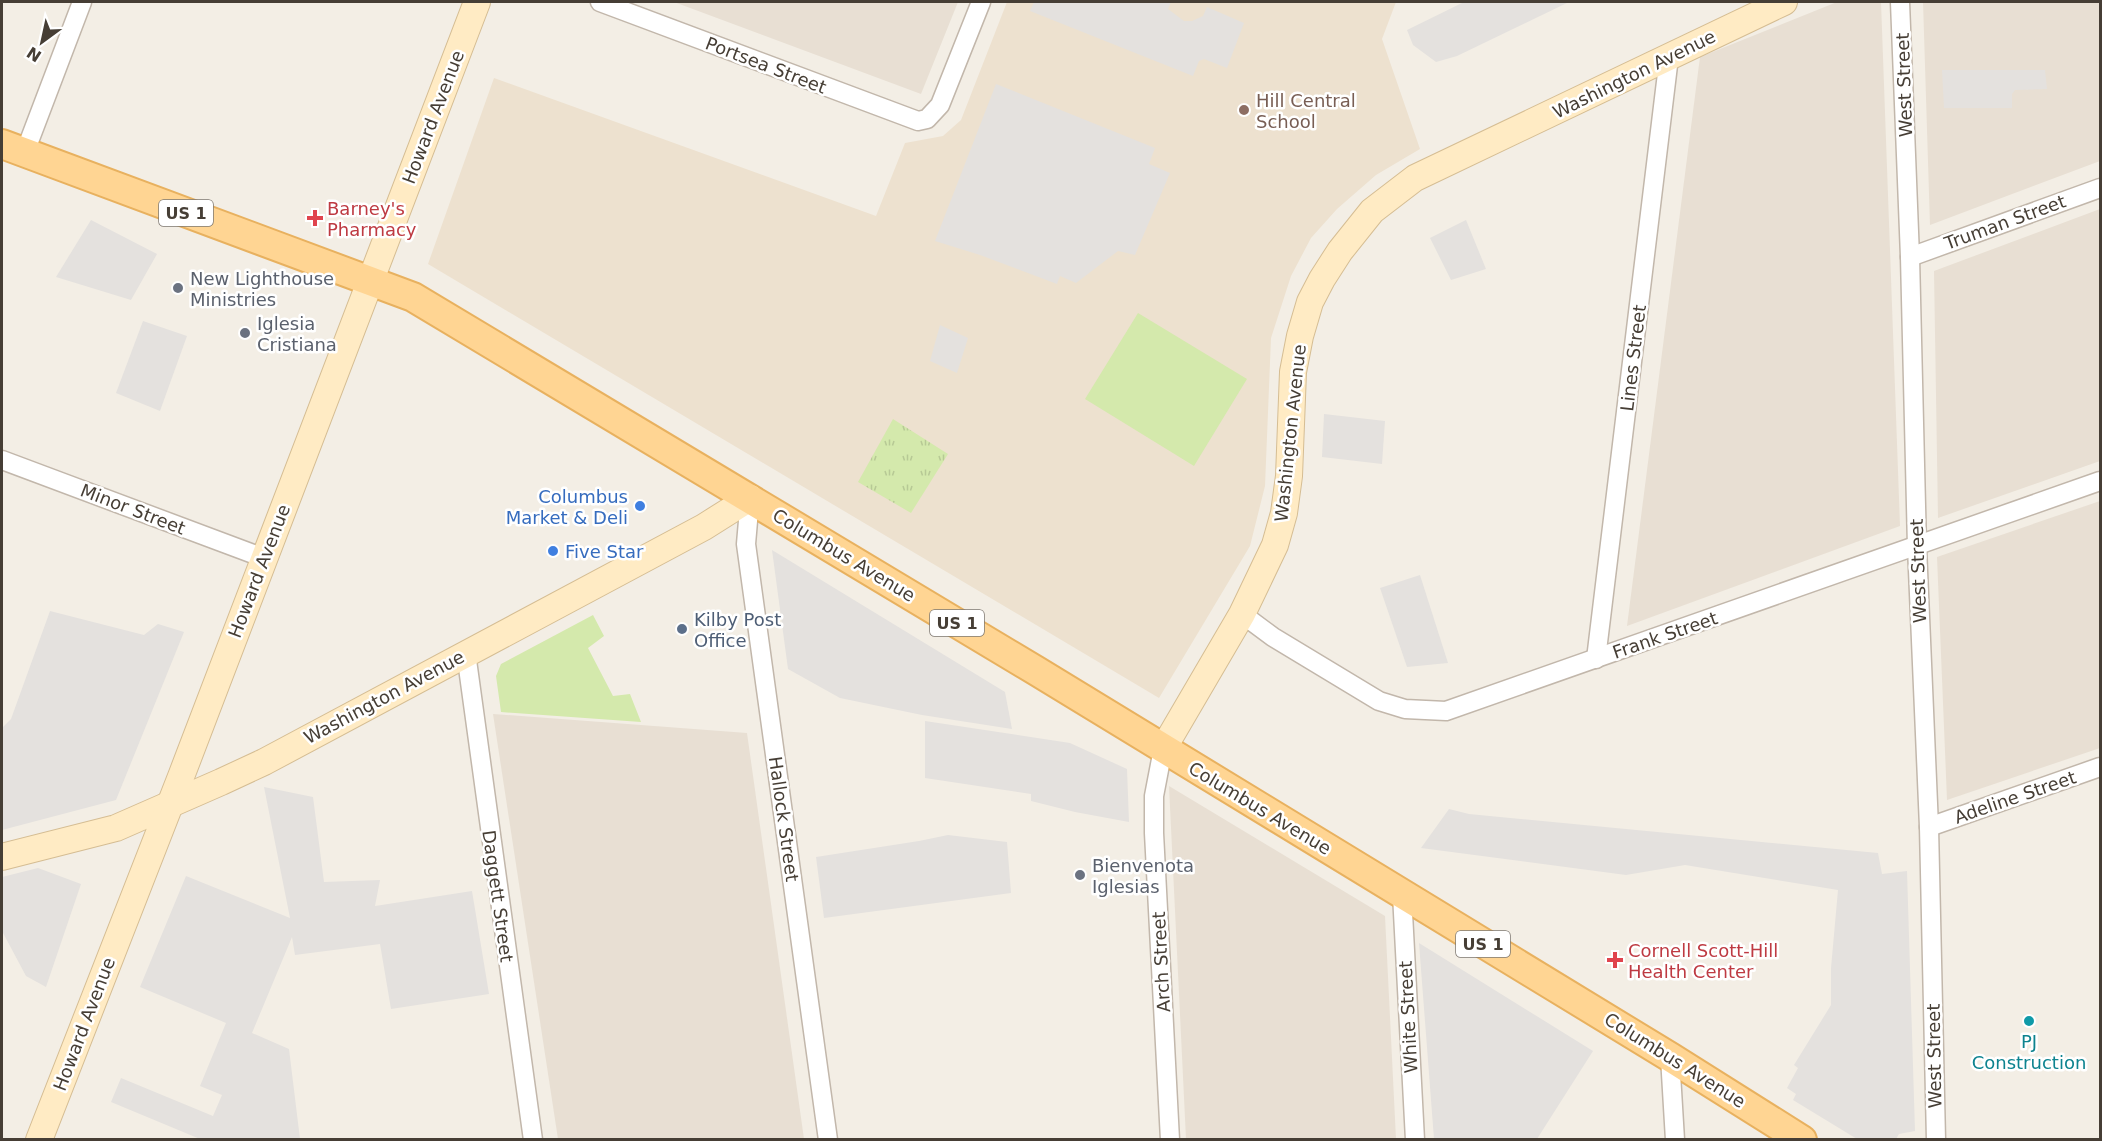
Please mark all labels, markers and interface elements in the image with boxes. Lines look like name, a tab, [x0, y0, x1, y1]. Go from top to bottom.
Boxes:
north arrow	[12, 12, 72, 72]
street label: Washington Avenue	[1549, 25, 1719, 123]
street label: Portsea Street	[703, 32, 829, 98]
street label: West Street	[1892, 32, 1916, 138]
text: N	[23, 43, 45, 66]
street label: Howard Avenue	[398, 47, 468, 187]
place label: Hill Central School	[1256, 90, 1356, 132]
marker: Hill Central School	[1237, 103, 1251, 117]
street label: Truman Street	[1941, 190, 2069, 254]
place label: Barney's Pharmacy	[327, 198, 417, 240]
road number: US 1	[159, 200, 213, 226]
marker: Barney's Pharmacy	[308, 211, 322, 225]
place label: New Lighthouse Ministries	[190, 268, 334, 310]
marker: New Lighthouse Ministries	[171, 281, 185, 295]
street label: Lines Street	[1616, 303, 1650, 413]
place label: Iglesia Cristiana	[257, 313, 337, 355]
marker: Iglesia Cristiana	[238, 326, 252, 340]
street label: Washington Avenue	[1270, 343, 1310, 523]
street label: Minor Street	[78, 479, 188, 539]
place label: Columbus Market & Deli	[506, 486, 628, 528]
marker: Columbus Market & Deli	[633, 499, 647, 513]
street label: Howard Avenue	[224, 501, 294, 641]
street label: Columbus Avenue	[769, 504, 919, 606]
street label: West Street	[1906, 518, 1930, 624]
place label: Five Star	[565, 541, 644, 562]
marker: Five Star	[546, 544, 560, 558]
street label: Frank Street	[1610, 607, 1720, 663]
place label: Kilby Post Office	[694, 609, 781, 651]
road number: US 1	[930, 610, 984, 636]
marker: Kilby Post Office	[675, 622, 689, 636]
street label: Washington Avenue	[300, 646, 468, 748]
street label: Hallock Street	[765, 755, 803, 883]
street label: Columbus Avenue	[1185, 757, 1335, 859]
street label: Adeline Street	[1951, 766, 2079, 828]
street label: Daggett Street	[478, 829, 518, 963]
place label: Bienvenota Iglesias	[1092, 855, 1194, 897]
marker: Bienvenota Iglesias	[1073, 868, 1087, 882]
street label: Arch Street	[1148, 911, 1174, 1013]
road number: US 1	[1456, 931, 1510, 957]
place label: Cornell Scott-Hill Health Center	[1628, 940, 1778, 982]
marker: Cornell Scott-Hill Health Center	[1606, 951, 1624, 969]
street label: Howard Avenue	[49, 954, 119, 1094]
street label: White Street	[1395, 960, 1421, 1074]
street label: West Street	[1923, 1003, 1945, 1109]
street label: Columbus Avenue	[1601, 1008, 1749, 1112]
marker: PJ Construction	[2022, 1014, 2036, 1028]
place label: PJ Construction	[1972, 1031, 2086, 1073]

